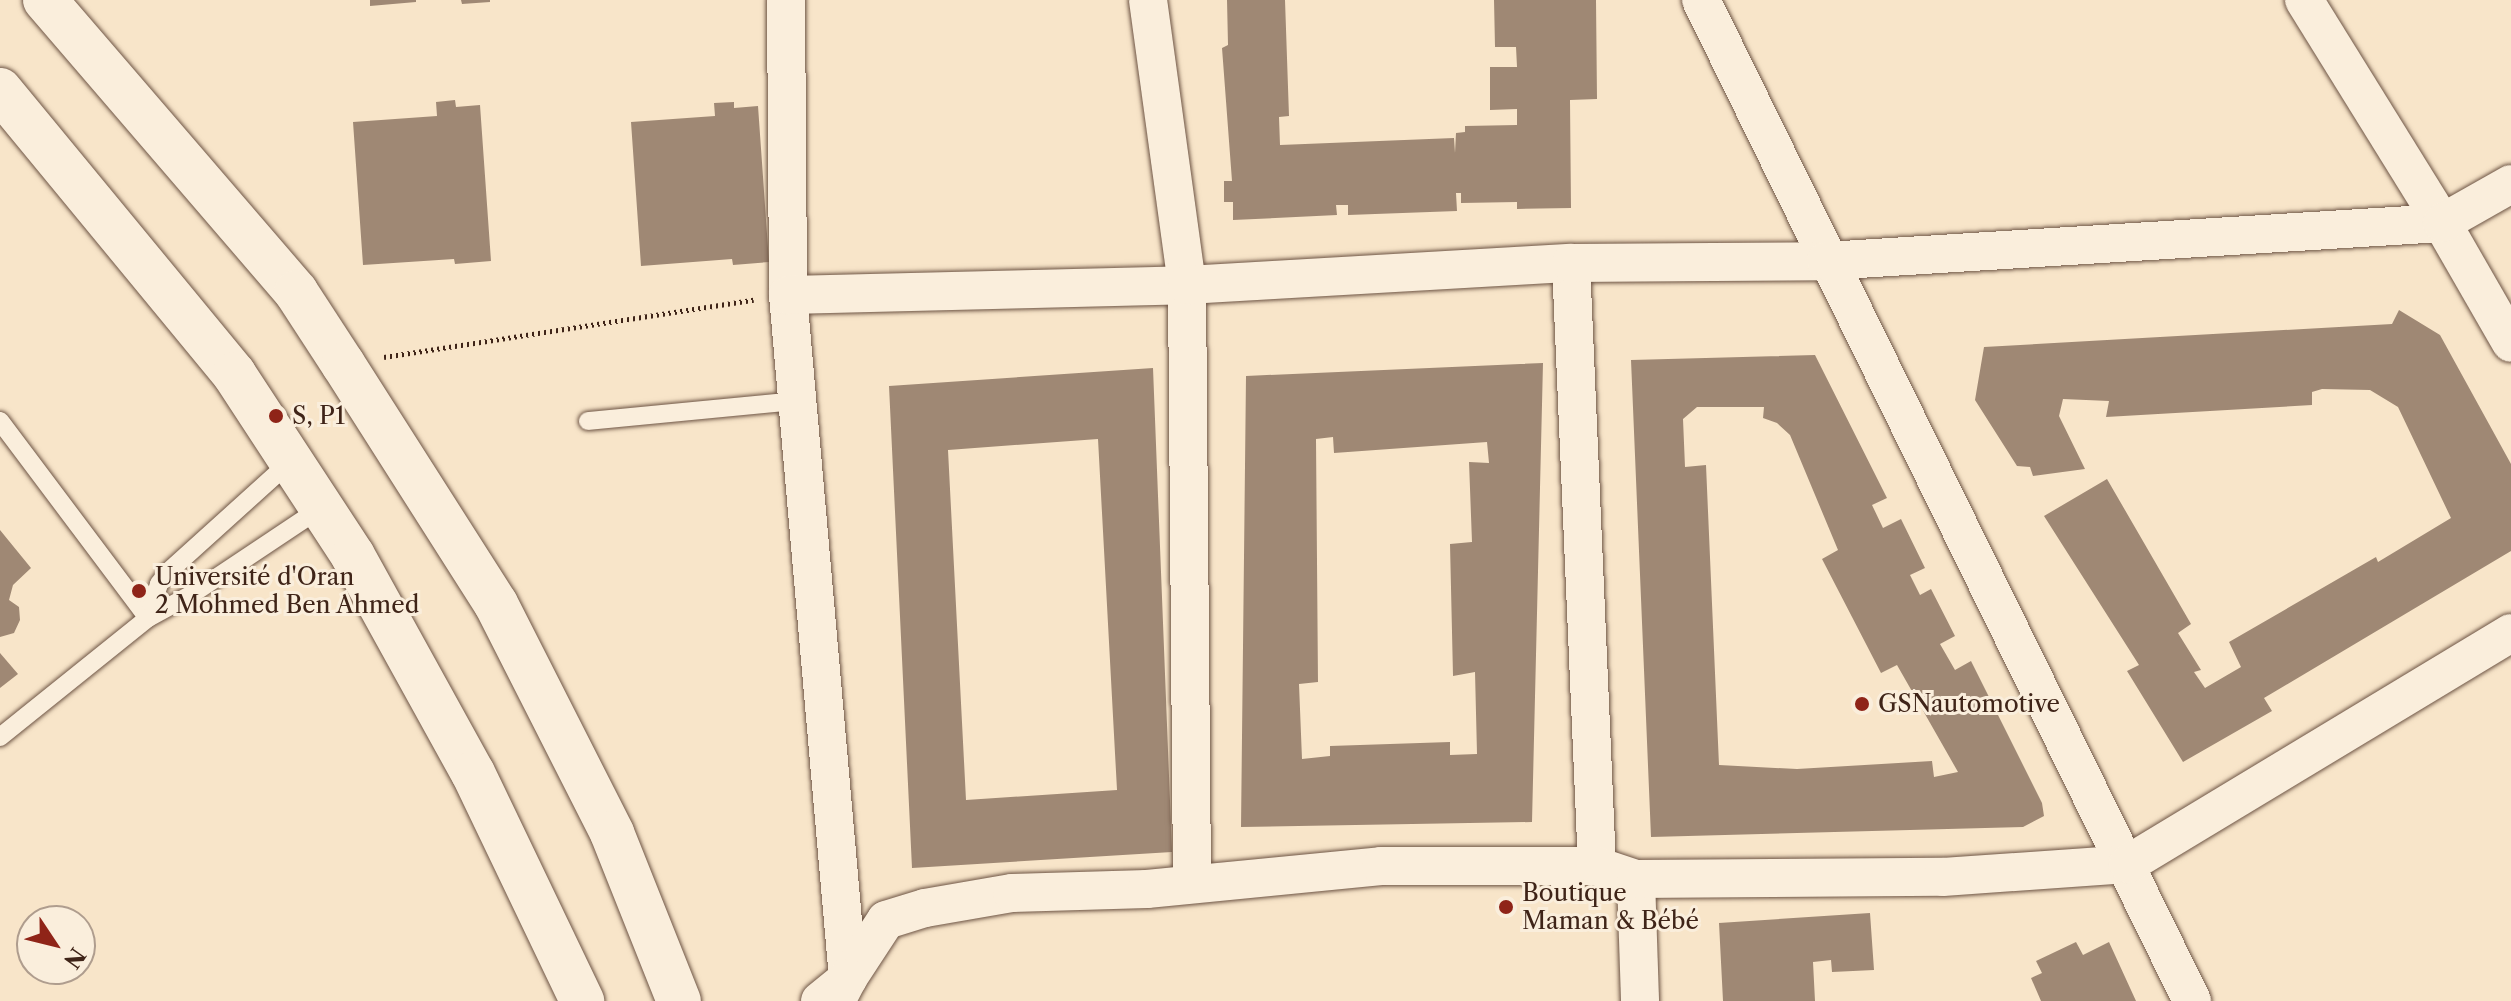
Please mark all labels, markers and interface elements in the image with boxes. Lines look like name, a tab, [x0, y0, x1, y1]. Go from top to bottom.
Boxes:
place label: S, P1	[292, 402, 345, 430]
marker: S, P1	[267, 407, 285, 425]
place label: Université d'Oran 2 Mohmed Ben Ahmed	[155, 563, 420, 619]
marker: Université d'Oran 2 Mohmed Ben Ahmed	[130, 582, 148, 600]
place label: GSNautomotive	[1878, 690, 2060, 718]
marker: GSNautomotive	[1853, 695, 1871, 713]
place label: Boutique Maman & Bébé	[1522, 879, 1699, 935]
marker: Boutique Maman & Bébé	[1497, 898, 1515, 916]
north arrow	[16, 905, 96, 985]
text: N	[58, 942, 91, 973]

